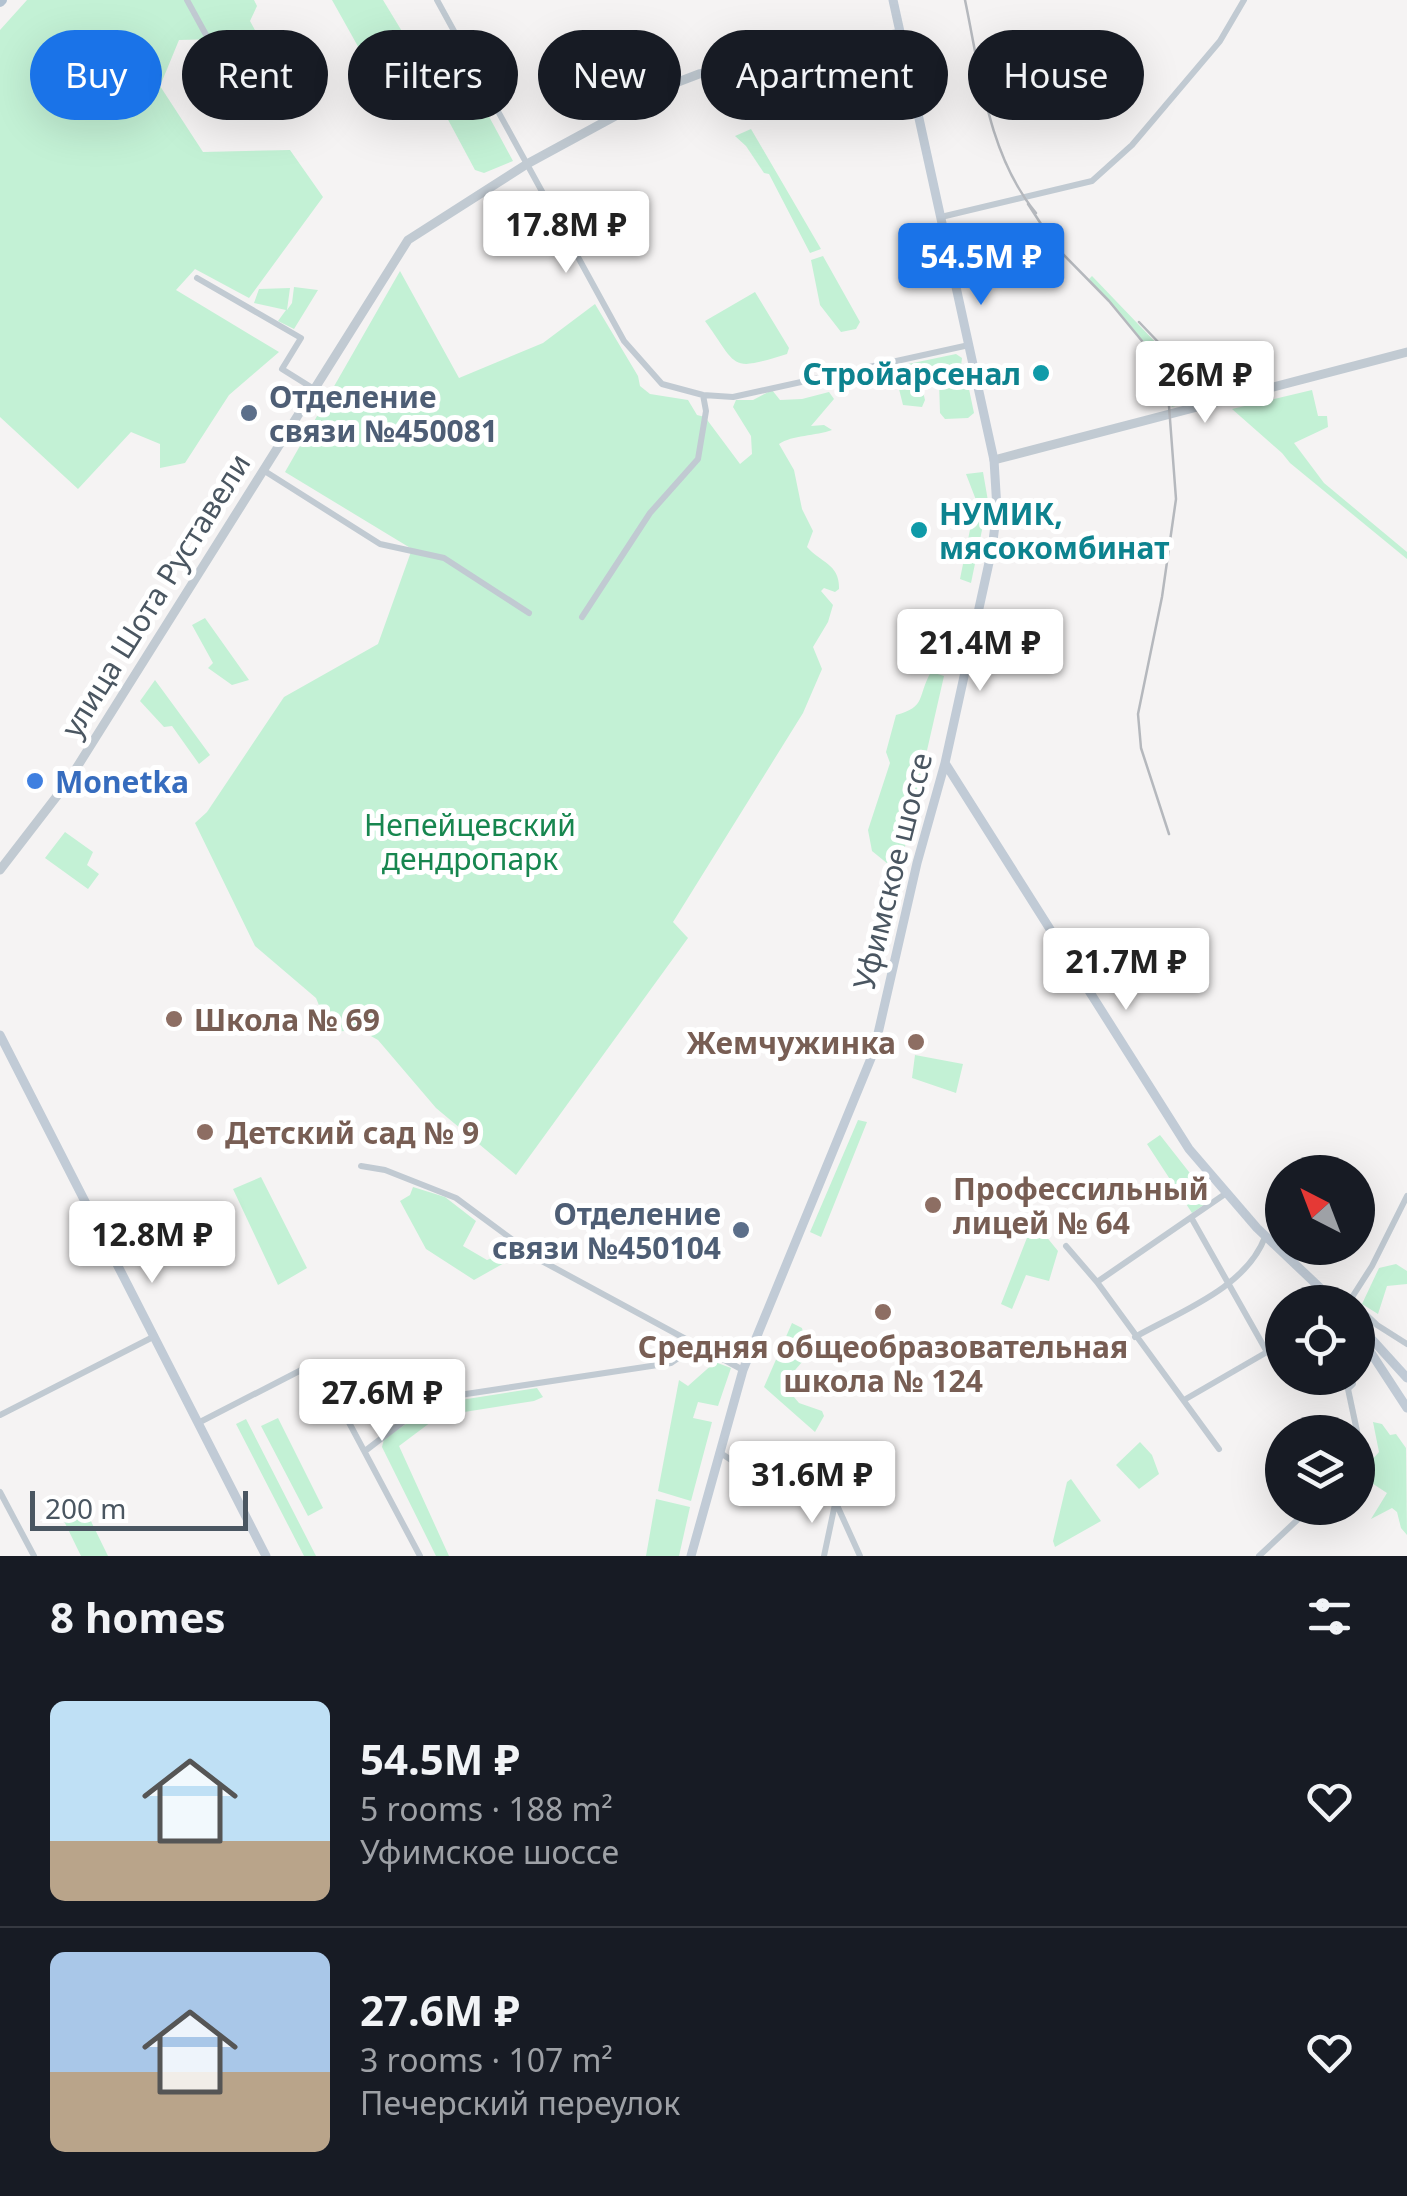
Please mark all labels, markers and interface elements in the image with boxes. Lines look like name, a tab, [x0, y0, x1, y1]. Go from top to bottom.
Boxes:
chip: Buy	[30, 30, 162, 120]
chip: Rent	[182, 30, 328, 120]
chip: Filters	[348, 30, 518, 120]
chip: New	[538, 30, 681, 120]
chip: Apartment	[701, 30, 948, 120]
chip: House	[968, 30, 1144, 120]
pin: 17.8M ₽	[474, 191, 658, 276]
text: 17.8M ₽	[505, 202, 627, 245]
pin: 54.5M ₽	[889, 223, 1073, 308]
text: 54.5M ₽	[920, 234, 1042, 277]
pin: 26M ₽	[1135, 341, 1275, 426]
text: 26M ₽	[1158, 352, 1252, 395]
place label: Стройарсенал	[802, 353, 1021, 394]
marker: Стройарсенал	[1030, 362, 1052, 384]
place label: Отделение связи №450081	[269, 376, 498, 451]
marker: Отделение связи №450081	[238, 402, 260, 424]
street label: улица Шота Руставели	[51, 445, 259, 745]
place label: НУМИК, мясокомбинат	[939, 493, 1169, 568]
marker: НУМИК, мясокомбинат	[908, 519, 930, 541]
pin: 21.4M ₽	[888, 609, 1072, 694]
text: 21.4M ₽	[919, 620, 1041, 663]
street label: Уфимское шоссе	[843, 748, 941, 994]
place label: Monetka	[55, 761, 189, 802]
marker: Monetka	[24, 770, 46, 792]
park label: Непейцевский дендропарк	[364, 804, 576, 879]
pin: 21.7M ₽	[1034, 928, 1218, 1013]
text: 21.7M ₽	[1065, 939, 1187, 982]
place label: Школа № 69	[194, 999, 380, 1040]
marker: Школа № 69	[163, 1008, 185, 1030]
place label: Жемчужинка	[686, 1022, 896, 1063]
marker: Жемчужинка	[905, 1031, 927, 1053]
place label: Детский сад № 9	[225, 1112, 479, 1153]
marker: Детский сад № 9	[194, 1121, 216, 1143]
north arrow	[1265, 1155, 1375, 1265]
map controls	[1265, 1155, 1375, 1525]
place label: Профессильный лицей № 64	[953, 1168, 1209, 1243]
place label: Отделение связи №450104	[492, 1193, 721, 1268]
marker: Профессильный лицей № 64	[922, 1194, 944, 1216]
pin: 12.8M ₽	[60, 1201, 244, 1286]
text: 12.8M ₽	[91, 1212, 213, 1255]
marker: Отделение связи №450104	[730, 1219, 752, 1241]
button: locate	[1265, 1285, 1375, 1395]
marker: Средняя общеобразовательная школа № 124	[872, 1301, 894, 1323]
place label: Средняя общеобразовательная школа № 124	[638, 1326, 1128, 1401]
pin: 27.6M ₽	[290, 1359, 474, 1444]
text: 27.6M ₽	[321, 1370, 443, 1413]
button: layers	[1265, 1415, 1375, 1525]
pin: 31.6M ₽	[720, 1441, 904, 1526]
text: 31.6M ₽	[751, 1452, 873, 1495]
scale bar	[30, 1486, 248, 1530]
text: 200 m	[45, 1489, 127, 1527]
text: 8 homes	[50, 1588, 226, 1645]
icon: filters	[1302, 1589, 1357, 1644]
text: 54.5M ₽	[360, 1730, 520, 1787]
icon: home	[130, 1741, 250, 1861]
icon: heart	[1302, 1774, 1357, 1829]
text: 5 rooms · 188 m²	[360, 1787, 613, 1830]
text: Уфимское шоссе	[360, 1830, 619, 1873]
text: 27.6M ₽	[360, 1981, 520, 2038]
icon: home	[130, 1992, 250, 2112]
icon: heart	[1302, 2025, 1357, 2080]
text: 3 rooms · 107 m²	[360, 2038, 613, 2081]
text: Печерский переулок	[360, 2081, 680, 2124]

